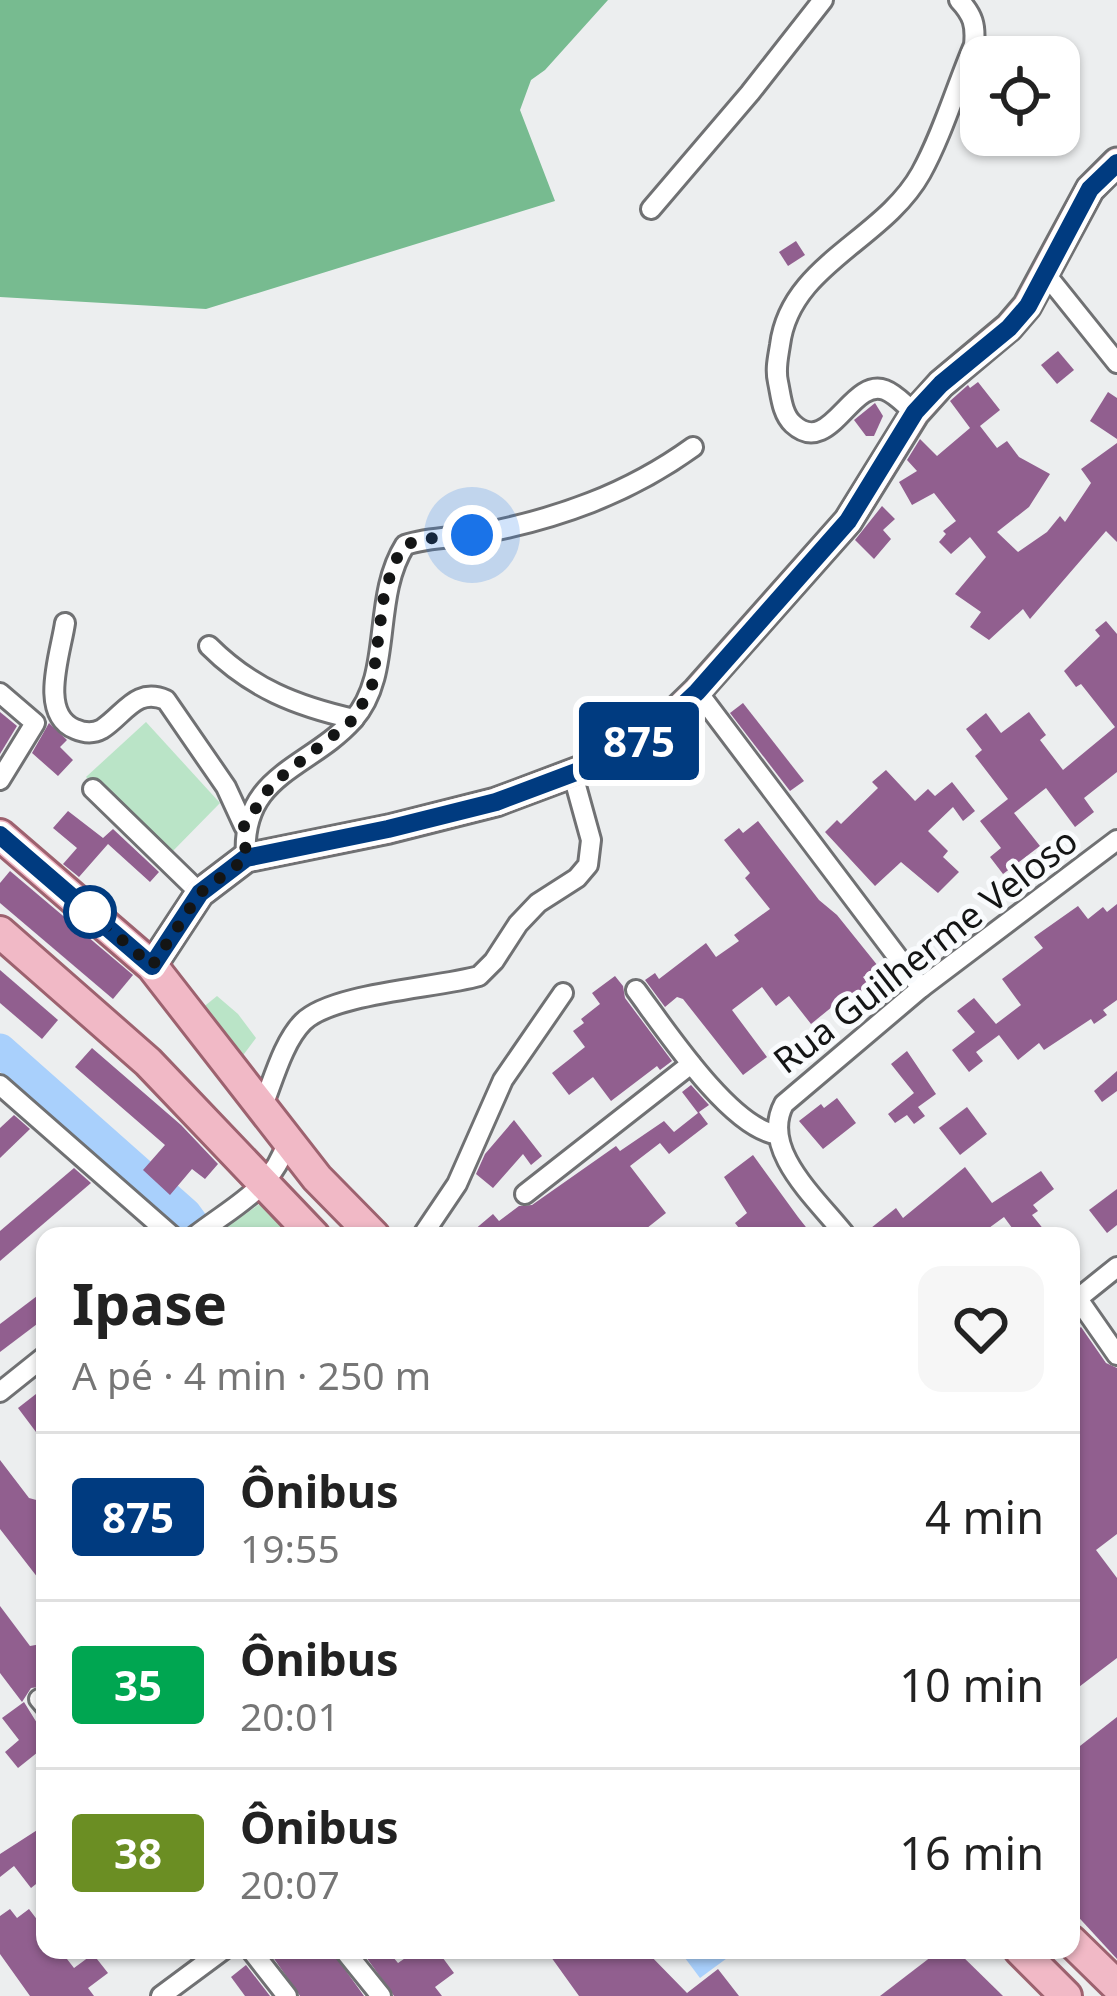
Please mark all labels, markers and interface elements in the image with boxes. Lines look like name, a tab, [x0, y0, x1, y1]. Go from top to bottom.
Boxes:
map controls	[960, 36, 1080, 156]
button: locate	[960, 36, 1080, 156]
your location	[442, 505, 502, 565]
line badge: 875	[570, 702, 708, 780]
text: 875	[603, 712, 675, 769]
street label: Rua Guilherme Veloso	[763, 816, 1087, 1084]
unlabelled marker	[65, 887, 115, 937]
text: Ipase	[72, 1264, 227, 1342]
button: heart	[918, 1266, 1044, 1392]
text: A pé · 4 min · 250 m	[72, 1348, 431, 1401]
text: Ônibus	[240, 1460, 399, 1521]
text: 4 min	[925, 1486, 1044, 1547]
text: 875	[102, 1488, 174, 1545]
text: 19:55	[240, 1521, 340, 1574]
text: Ônibus	[240, 1628, 399, 1689]
text: 10 min	[899, 1654, 1044, 1715]
text: 35	[114, 1656, 162, 1713]
text: 20:01	[240, 1689, 340, 1742]
text: Ônibus	[240, 1796, 399, 1857]
text: 16 min	[899, 1822, 1044, 1883]
text: 38	[114, 1824, 162, 1881]
text: 20:07	[240, 1857, 340, 1910]

